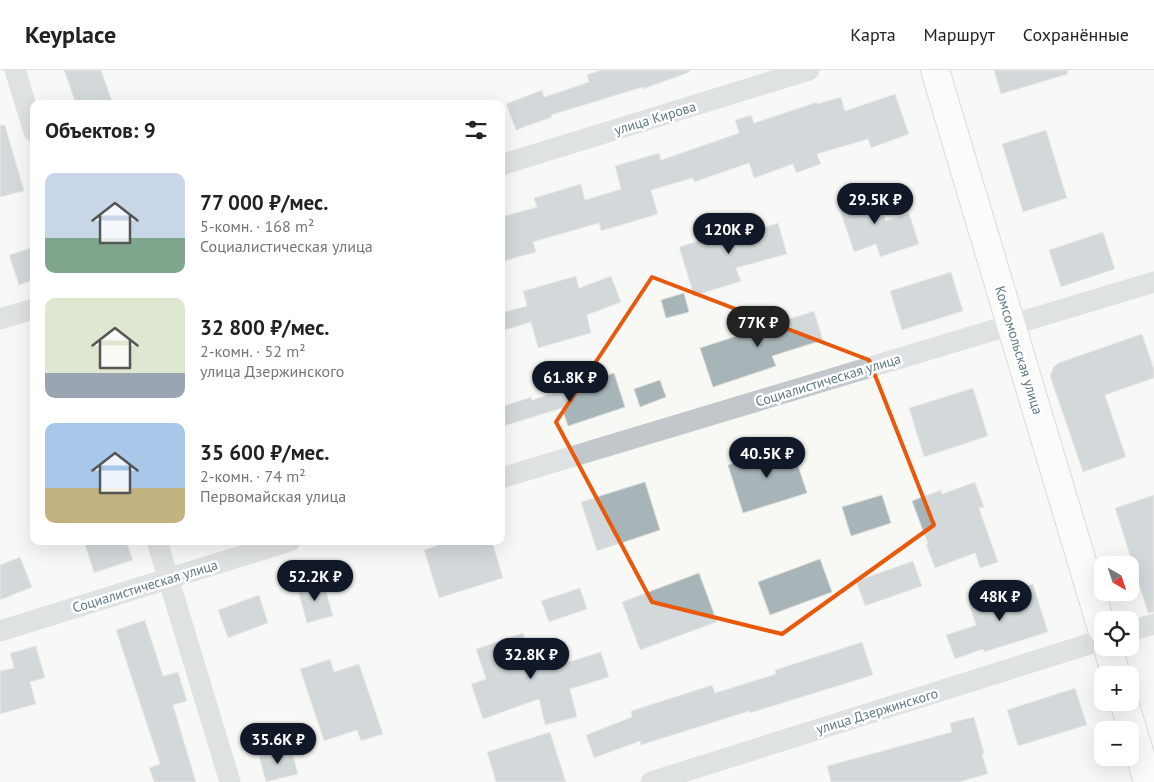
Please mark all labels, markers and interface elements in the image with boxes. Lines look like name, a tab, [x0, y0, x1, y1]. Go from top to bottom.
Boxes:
text: Keyplace	[25, 19, 116, 50]
text: Карта	[850, 23, 896, 46]
text: Маршрут	[924, 23, 995, 46]
text: Сохранённые	[1023, 23, 1129, 46]
street label: улица Кирова	[612, 97, 698, 139]
icon: filters	[462, 116, 490, 144]
text: Объектов: 9	[45, 117, 156, 144]
pin: 29.5K ₽	[829, 182, 921, 225]
text: 77 000 ₽/мес.	[200, 189, 328, 216]
text: 29.5K ₽	[848, 189, 902, 209]
icon: home	[85, 193, 145, 253]
pin: 120K ₽	[688, 212, 770, 255]
text: 5-комн. · 168 m²	[200, 216, 314, 236]
text: 120K ₽	[704, 219, 754, 239]
text: Социалистическая улица	[200, 236, 373, 256]
street label: Комсомольская улица	[991, 284, 1047, 416]
pin: 77K ₽	[723, 306, 793, 348]
text: 77K ₽	[738, 312, 778, 332]
text: 32 800 ₽/мес.	[200, 314, 329, 341]
icon: home	[85, 318, 145, 378]
text: 2-комн. · 52 m²	[200, 341, 306, 361]
street label: Социалистическая улица	[753, 349, 903, 411]
pin: 61.8K ₽	[524, 360, 616, 403]
text: улица Дзержинского	[200, 361, 344, 381]
text: 61.8K ₽	[543, 367, 597, 387]
pin: 40.5K ₽	[721, 436, 813, 479]
text: 35 600 ₽/мес.	[200, 439, 329, 466]
icon: home	[85, 443, 145, 503]
text: 40.5K ₽	[740, 443, 794, 463]
text: 2-комн. · 74 m²	[200, 466, 306, 486]
text: Первомайская улица	[200, 486, 346, 506]
street label: Социалистическая улица	[70, 555, 220, 617]
north arrow	[1094, 556, 1139, 601]
map controls	[1094, 556, 1139, 766]
pin: 52.2K ₽	[269, 560, 361, 602]
text: 52.2K ₽	[288, 566, 342, 586]
pin: 48K ₽	[965, 580, 1035, 622]
text: 48K ₽	[980, 586, 1020, 606]
button: locate	[1094, 611, 1139, 656]
pin: 32.8K ₽	[485, 638, 577, 680]
text: 32.8K ₽	[504, 644, 558, 664]
button: +	[1094, 666, 1139, 711]
street label: улица Дзержинского	[814, 684, 940, 738]
button: −	[1094, 721, 1139, 766]
pin: 35.6K ₽	[232, 722, 324, 765]
text: 35.6K ₽	[251, 729, 305, 749]

